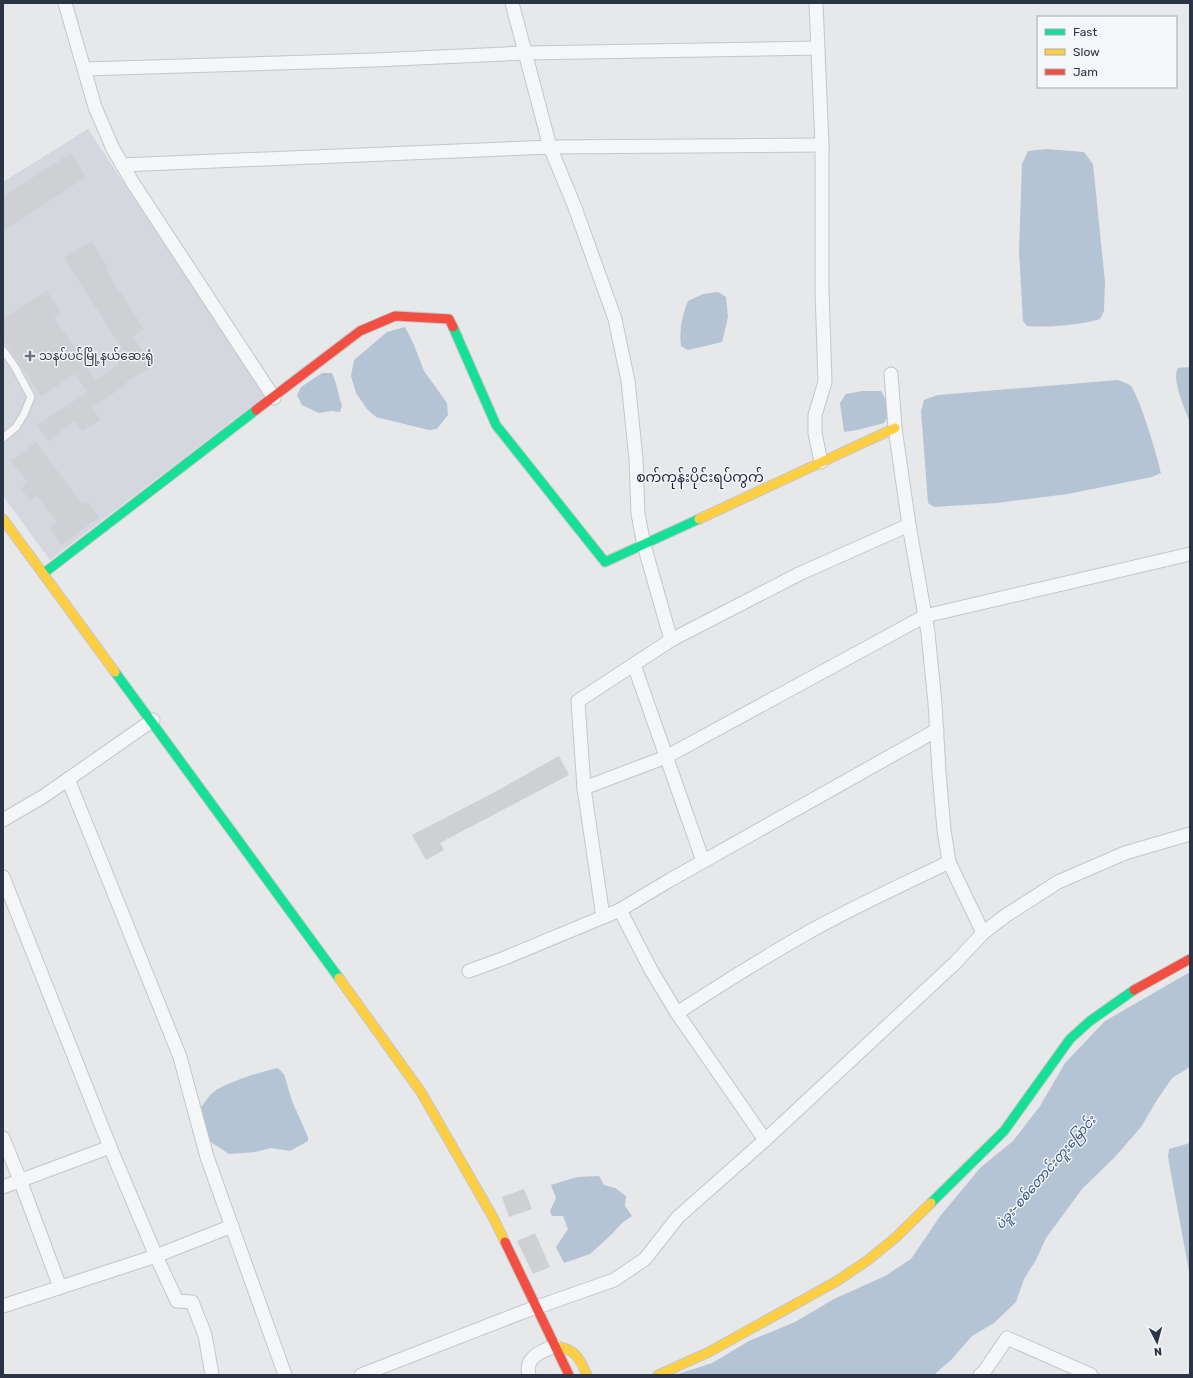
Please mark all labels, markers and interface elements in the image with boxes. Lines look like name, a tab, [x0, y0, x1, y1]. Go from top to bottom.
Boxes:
legend	[1037, 16, 1177, 88]
text: Fast	[1073, 25, 1097, 39]
text: Slow	[1073, 45, 1100, 59]
text: Jam	[1073, 65, 1098, 79]
place label: သနပ်ပင်မြို့နယ်ဆေးရုံ	[39, 347, 153, 366]
marker: သနပ်ပင်မြို့နယ်ဆေးရုံ	[24, 350, 36, 362]
district label: စက်ကုန်းပိုင်းရပ်ကွက်	[636, 467, 764, 489]
water label: ပဲခူး-စစ်တောင်းတူးမြောင်း	[991, 1110, 1103, 1235]
north arrow	[1137, 1322, 1177, 1362]
text: N	[1153, 1345, 1163, 1358]

